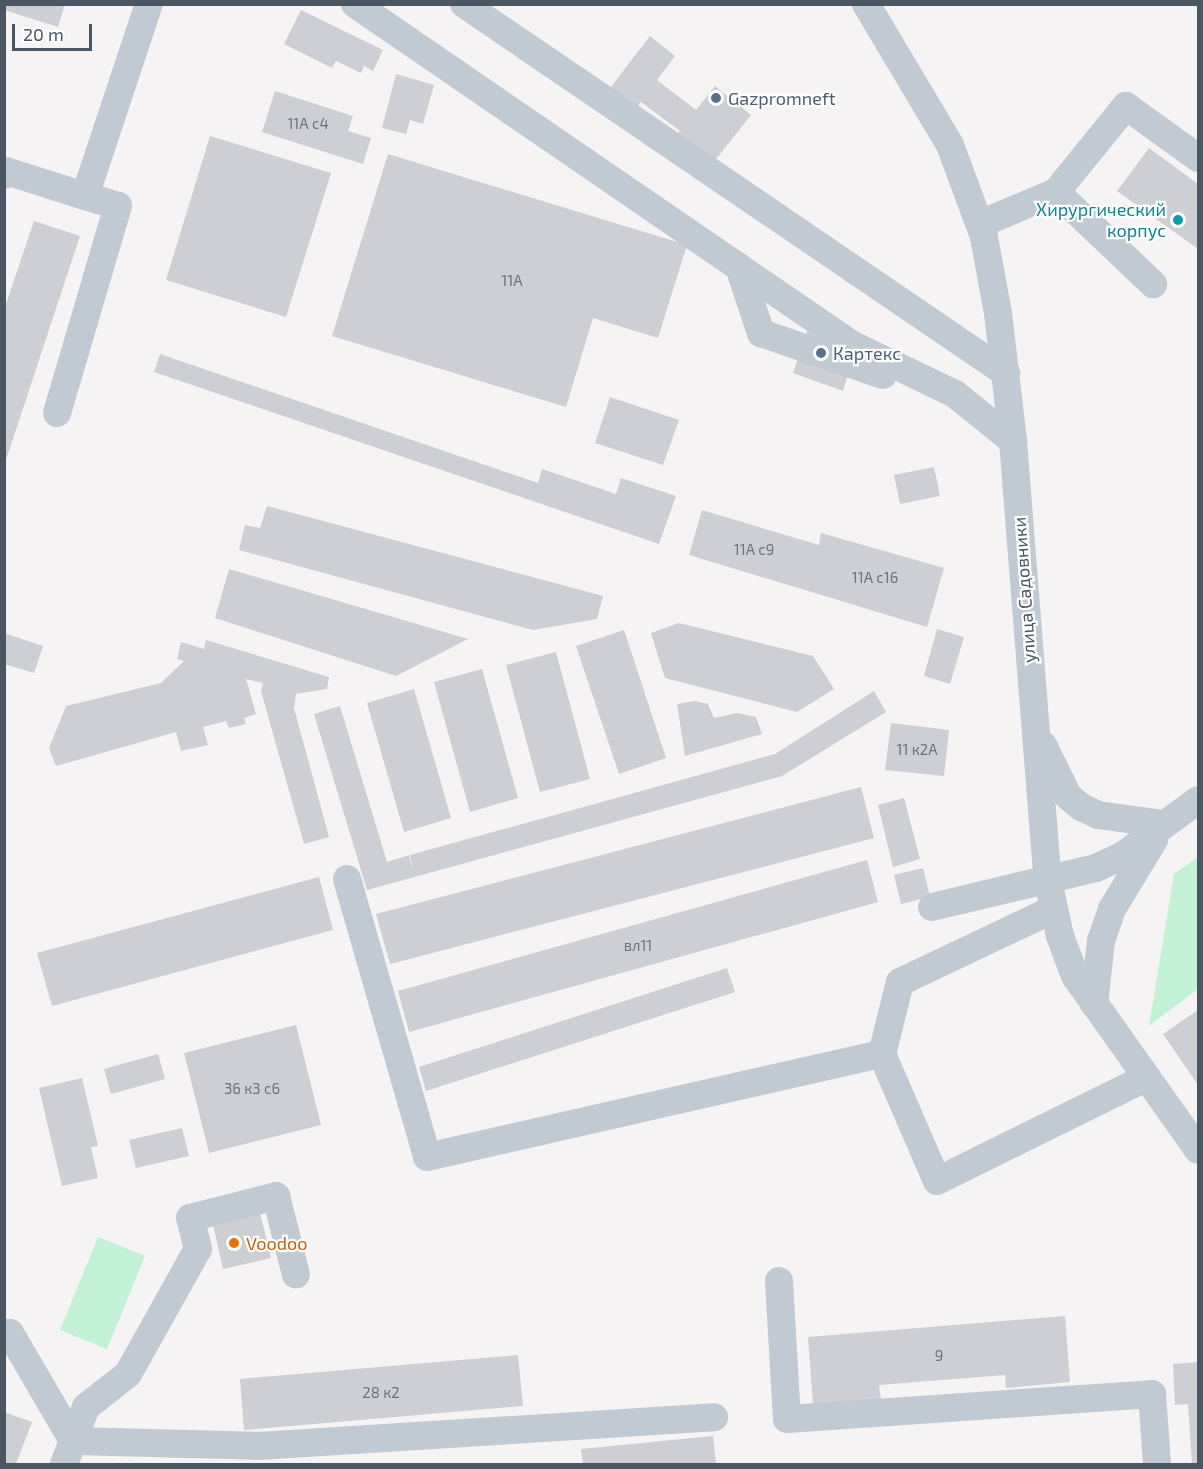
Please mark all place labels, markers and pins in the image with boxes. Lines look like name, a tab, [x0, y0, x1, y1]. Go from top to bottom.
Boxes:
place label: Gazpromneft	[728, 87, 836, 109]
marker: Gazpromneft	[709, 91, 723, 105]
place label: Хирургический корпус	[1036, 199, 1166, 242]
marker: Хирургический корпус	[1171, 213, 1185, 227]
place label: Картекс	[833, 342, 901, 364]
marker: Картекс	[814, 346, 828, 360]
place label: Voodoo	[246, 1232, 307, 1254]
marker: Voodoo	[227, 1236, 241, 1250]

